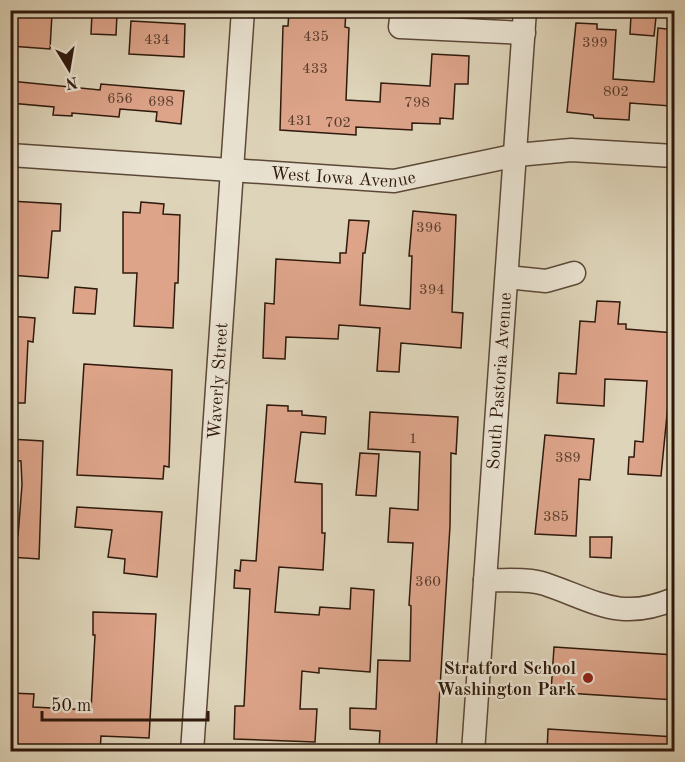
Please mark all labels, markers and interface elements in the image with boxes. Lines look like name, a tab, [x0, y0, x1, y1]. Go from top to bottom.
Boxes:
house number: 435	[303, 30, 329, 45]
house number: 434	[144, 33, 170, 48]
house number: 399	[582, 36, 608, 51]
north arrow	[39, 39, 99, 99]
house number: 433	[302, 62, 328, 77]
text: N	[63, 73, 79, 91]
house number: 802	[603, 85, 629, 100]
house number: 656	[107, 92, 133, 107]
house number: 698	[148, 95, 174, 110]
house number: 798	[404, 96, 430, 111]
house number: 431	[287, 114, 313, 129]
house number: 702	[325, 116, 351, 131]
street label: West Iowa Avenue	[270, 165, 417, 191]
house number: 396	[416, 221, 442, 236]
house number: 394	[419, 283, 445, 298]
street label: South Pastoria Avenue	[485, 292, 515, 470]
street label: Waverly Street	[205, 322, 232, 440]
house number: 1	[409, 432, 417, 447]
house number: 389	[555, 451, 581, 466]
house number: 385	[543, 510, 569, 525]
house number: 360	[415, 575, 441, 590]
place label: Stratford School Washington Park	[437, 660, 576, 699]
marker: Stratford School Washington Park	[581, 671, 595, 685]
scale bar	[42, 684, 208, 722]
text: 50 m	[51, 697, 91, 715]

